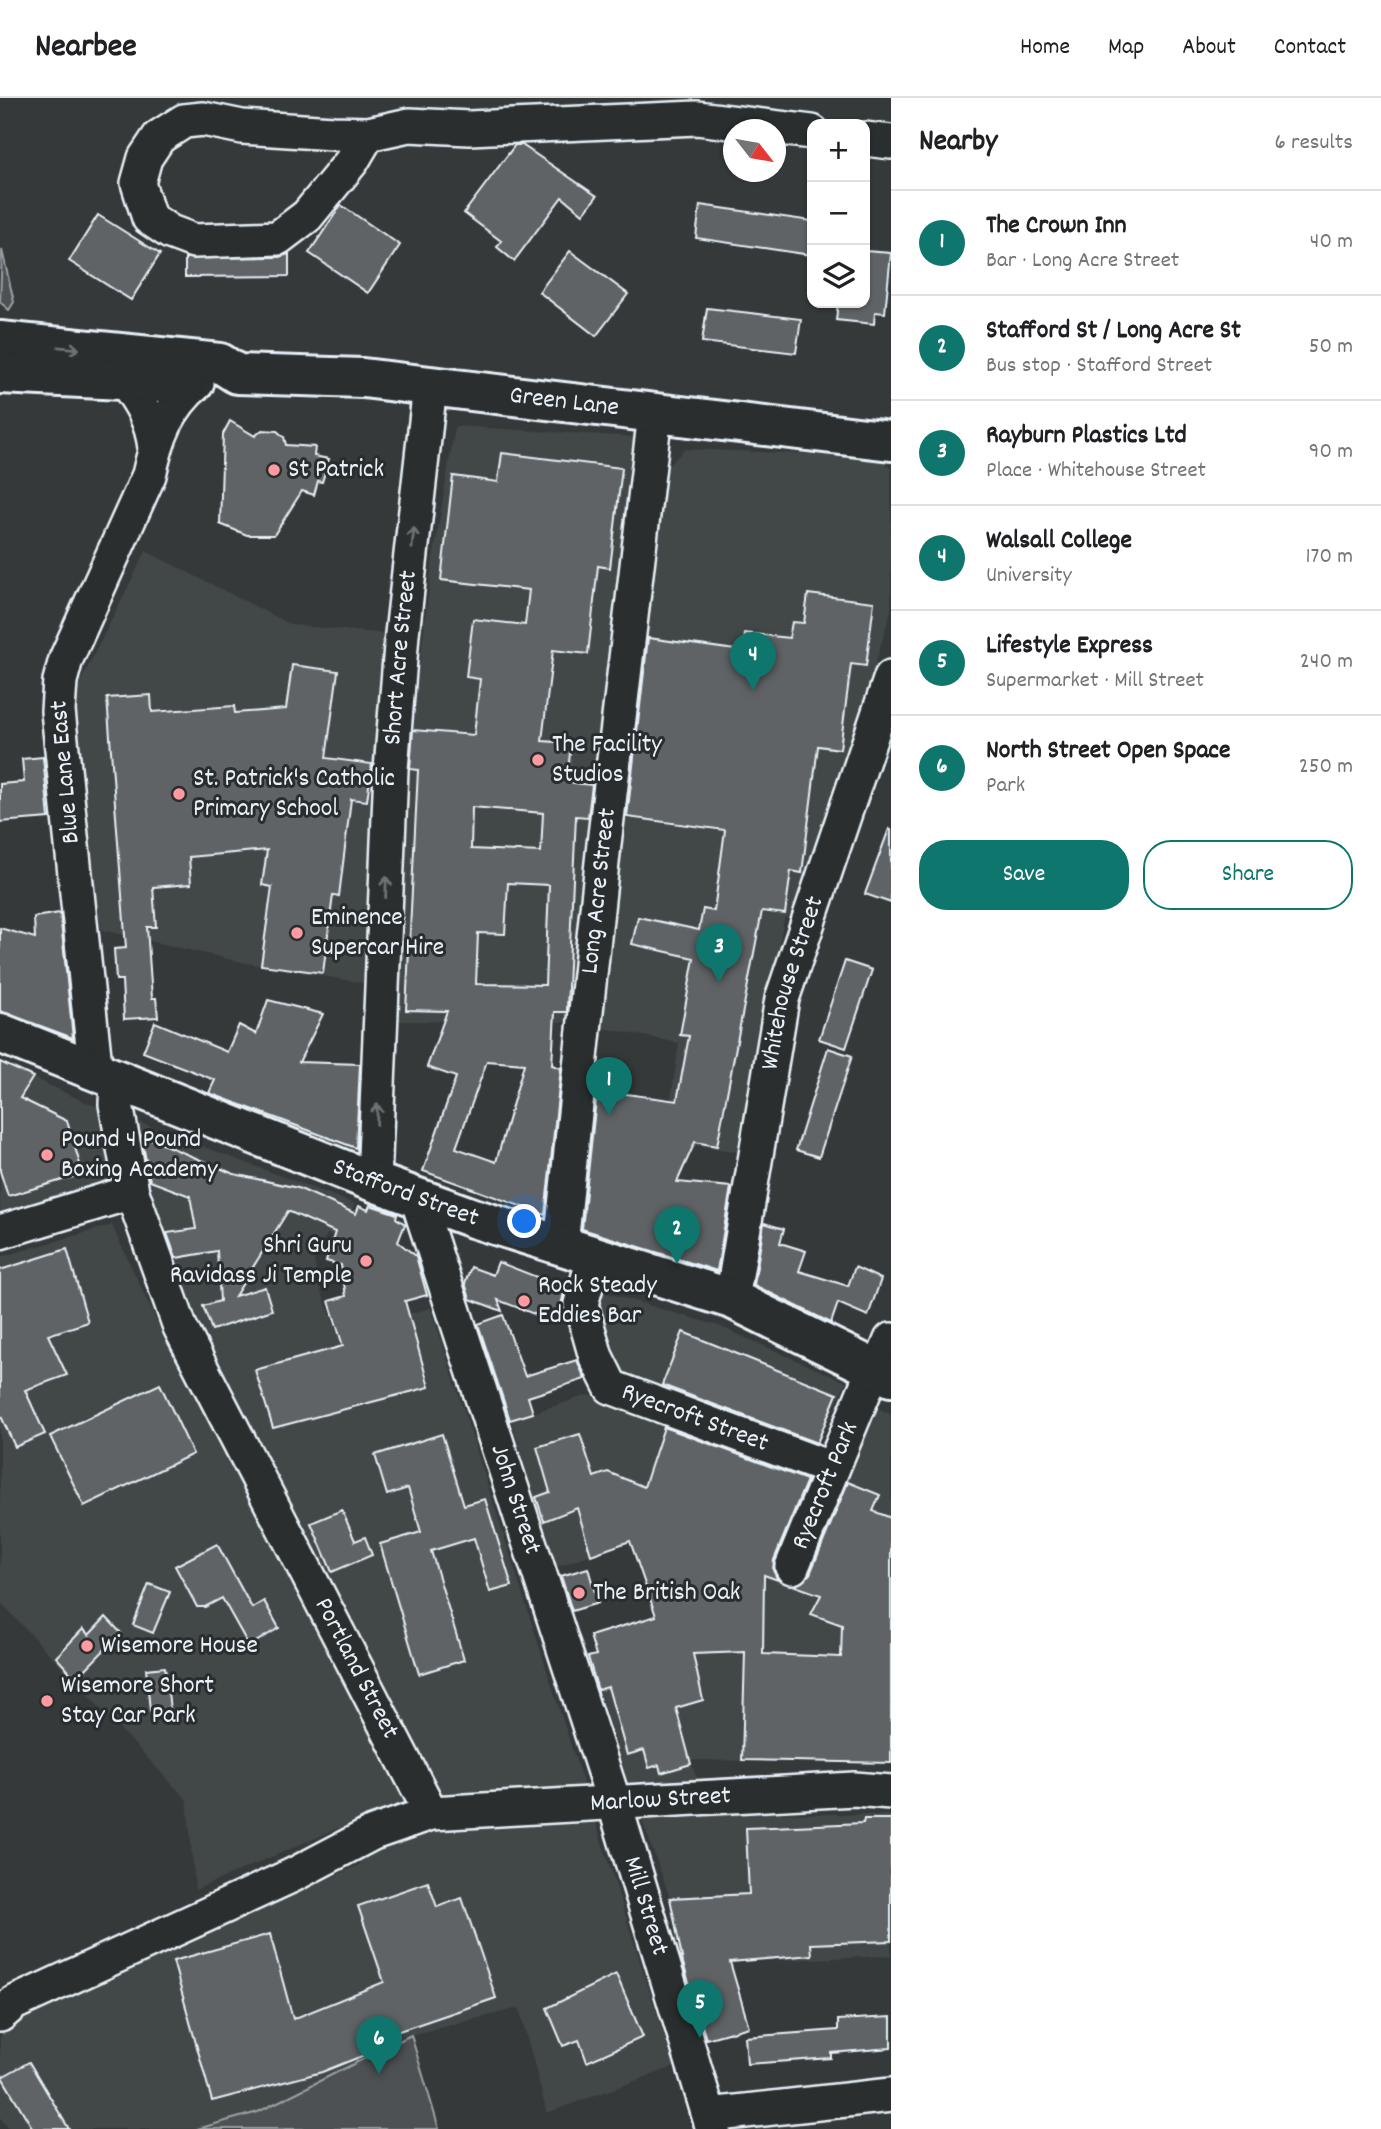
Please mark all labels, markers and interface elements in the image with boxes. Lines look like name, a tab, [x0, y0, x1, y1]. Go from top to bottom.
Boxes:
text: Nearbee	[35, 25, 137, 72]
text: Home	[1020, 31, 1070, 65]
text: Map	[1108, 31, 1144, 65]
text: About	[1182, 31, 1236, 65]
text: Contact	[1274, 31, 1346, 65]
north arrow	[723, 119, 786, 182]
map controls	[807, 119, 870, 308]
button: +	[807, 119, 870, 182]
text: Nearby	[919, 122, 997, 165]
text: 6 results	[1275, 127, 1353, 160]
button: −	[807, 182, 870, 245]
text: The Crown Inn	[986, 208, 1127, 245]
text: 1	[939, 226, 945, 259]
text: 40 m	[1310, 226, 1353, 259]
button: layers	[807, 245, 870, 308]
text: Bar · Long Acre Street	[986, 245, 1179, 278]
text: Stafford St / Long Acre St	[986, 313, 1241, 350]
text: 2	[937, 331, 947, 364]
text: 50 m	[1309, 331, 1353, 364]
one-way arrow	[58, 342, 80, 355]
text: Bus stop · Stafford Street	[986, 350, 1212, 383]
street label: Green Lane	[507, 377, 621, 427]
text: Rayburn Plastics Ltd	[986, 418, 1187, 455]
text: 3	[937, 436, 947, 469]
text: 90 m	[1309, 436, 1353, 469]
place label: St Patrick	[288, 452, 384, 489]
text: Place · Whitehouse Street	[986, 455, 1206, 488]
marker: St Patrick	[266, 462, 282, 478]
text: Walsall College	[986, 523, 1132, 560]
one-way arrow	[406, 527, 419, 550]
text: 4	[937, 541, 947, 574]
text: 170 m	[1306, 541, 1353, 574]
text: University	[986, 560, 1072, 593]
street label: Short Acre Street	[375, 568, 428, 747]
text: Lifestyle Express	[986, 628, 1153, 665]
pin: 4	[730, 632, 776, 690]
text: 5	[937, 646, 947, 679]
text: 240 m	[1300, 646, 1353, 679]
text: Supermarket · Mill Street	[986, 665, 1204, 698]
street label: Blue Lane East	[41, 698, 91, 845]
place label: The Facility Studios	[552, 727, 662, 794]
text: North Street Open Space	[986, 733, 1231, 770]
text: 6	[936, 751, 948, 784]
text: 250 m	[1299, 751, 1353, 784]
marker: The Facility Studios	[530, 752, 546, 768]
place label: St. Patrick's Catholic Primary School	[193, 761, 395, 828]
text: Park	[986, 770, 1025, 803]
marker: St. Patrick's Catholic Primary School	[171, 786, 187, 802]
street label: Long Acre Street	[572, 806, 627, 976]
button: Save	[919, 840, 1129, 910]
button: Share	[1143, 840, 1353, 910]
one-way arrow	[380, 876, 393, 899]
street label: Whitehouse Street	[752, 891, 834, 1073]
place label: Eminence Supercar Hire	[311, 900, 444, 967]
pin: 3	[696, 924, 742, 982]
marker: Eminence Supercar Hire	[289, 925, 305, 941]
pin: 1	[586, 1057, 632, 1115]
one-way arrow	[371, 1103, 384, 1126]
place label: Pound 4 Pound Boxing Academy	[61, 1122, 218, 1189]
marker: Pound 4 Pound Boxing Academy	[39, 1147, 55, 1163]
street label: Stafford Street	[327, 1149, 484, 1237]
your location	[507, 1204, 541, 1238]
pin: 2	[654, 1206, 700, 1264]
place label: Shri Guru Ravidass Ji Temple	[170, 1228, 352, 1295]
marker: Shri Guru Ravidass Ji Temple	[358, 1253, 374, 1269]
place label: Rock Steady Eddies Bar	[538, 1268, 657, 1335]
marker: Rock Steady Eddies Bar	[516, 1293, 532, 1309]
street label: Ryecroft Street	[616, 1374, 774, 1462]
street label: Ryecroft Park	[783, 1416, 868, 1555]
street label: John Street	[480, 1439, 551, 1560]
place label: The British Oak	[593, 1575, 740, 1612]
marker: The British Oak	[571, 1585, 587, 1601]
street label: Portland Street	[304, 1591, 408, 1746]
place label: Wisemore House	[101, 1628, 258, 1665]
marker: Wisemore House	[79, 1638, 95, 1654]
place label: Wisemore Short Stay Car Park	[61, 1668, 214, 1735]
marker: Wisemore Short Stay Car Park	[39, 1693, 55, 1709]
street label: Marlow Street	[589, 1777, 732, 1822]
street label: Mill Street	[613, 1852, 678, 1960]
pin: 5	[677, 1980, 723, 2038]
pin: 6	[356, 2016, 402, 2074]

